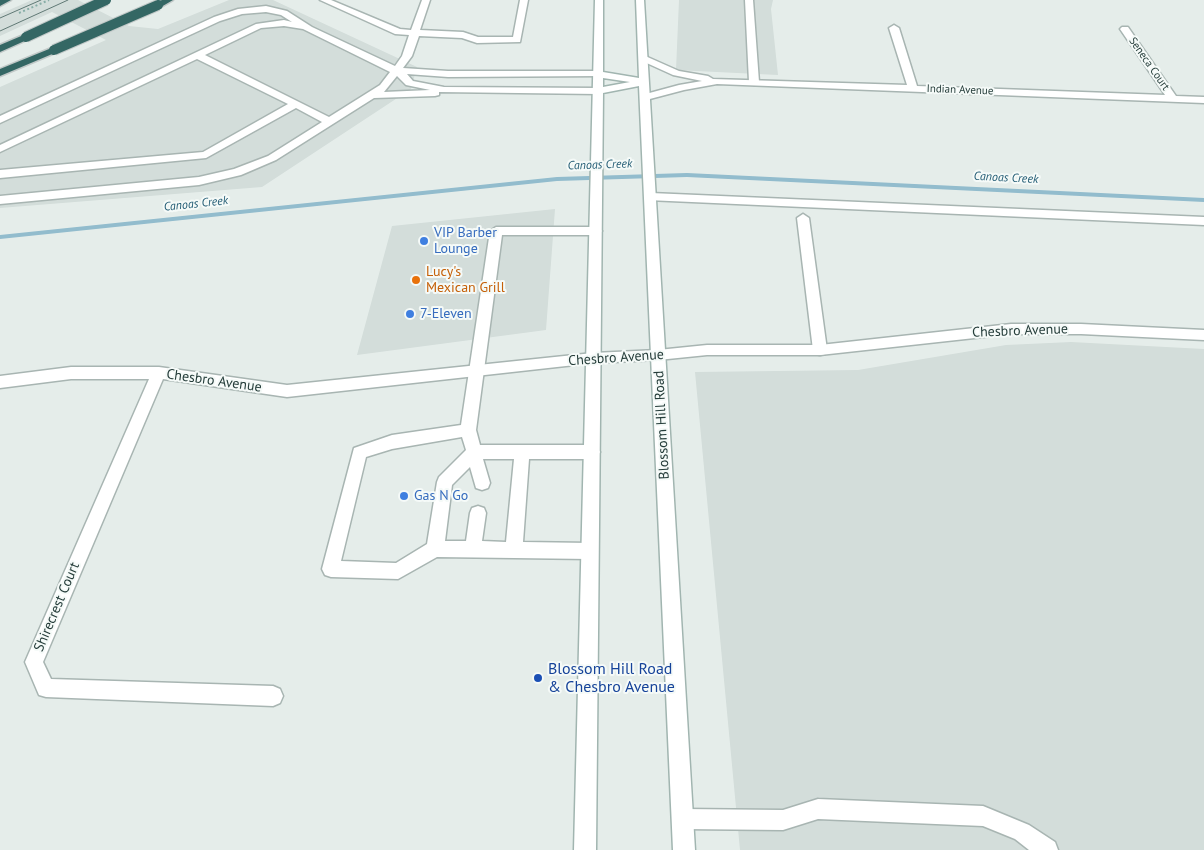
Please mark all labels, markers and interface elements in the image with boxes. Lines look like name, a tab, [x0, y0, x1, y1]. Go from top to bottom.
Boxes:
street label: Seneca Court	[1126, 35, 1172, 93]
street label: Indian Avenue	[926, 82, 994, 98]
water label: Canoas Creek	[567, 157, 633, 173]
water label: Canoas Creek	[973, 169, 1039, 187]
water label: Canoas Creek	[163, 193, 229, 215]
place label: VIP Barber Lounge	[434, 225, 497, 258]
marker: VIP Barber Lounge	[418, 235, 430, 247]
place label: Lucy's Mexican Grill	[426, 264, 505, 296]
marker: Lucy's Mexican Grill	[410, 274, 422, 286]
place label: 7-Eleven	[420, 306, 472, 322]
marker: 7-Eleven	[404, 308, 416, 320]
street label: Chesbro Avenue	[972, 321, 1068, 341]
street label: Chesbro Avenue	[568, 346, 664, 370]
street label: Chesbro Avenue	[165, 366, 263, 396]
street label: Blossom Hill Road	[651, 370, 673, 480]
place label: Gas N Go	[414, 488, 468, 504]
marker: Gas N Go	[398, 490, 410, 502]
street label: Shirecrest Court	[31, 560, 83, 654]
place label: Blossom Hill Road & Chesbro Avenue	[548, 659, 675, 697]
marker: Blossom Hill Road & Chesbro Avenue	[532, 672, 544, 684]

